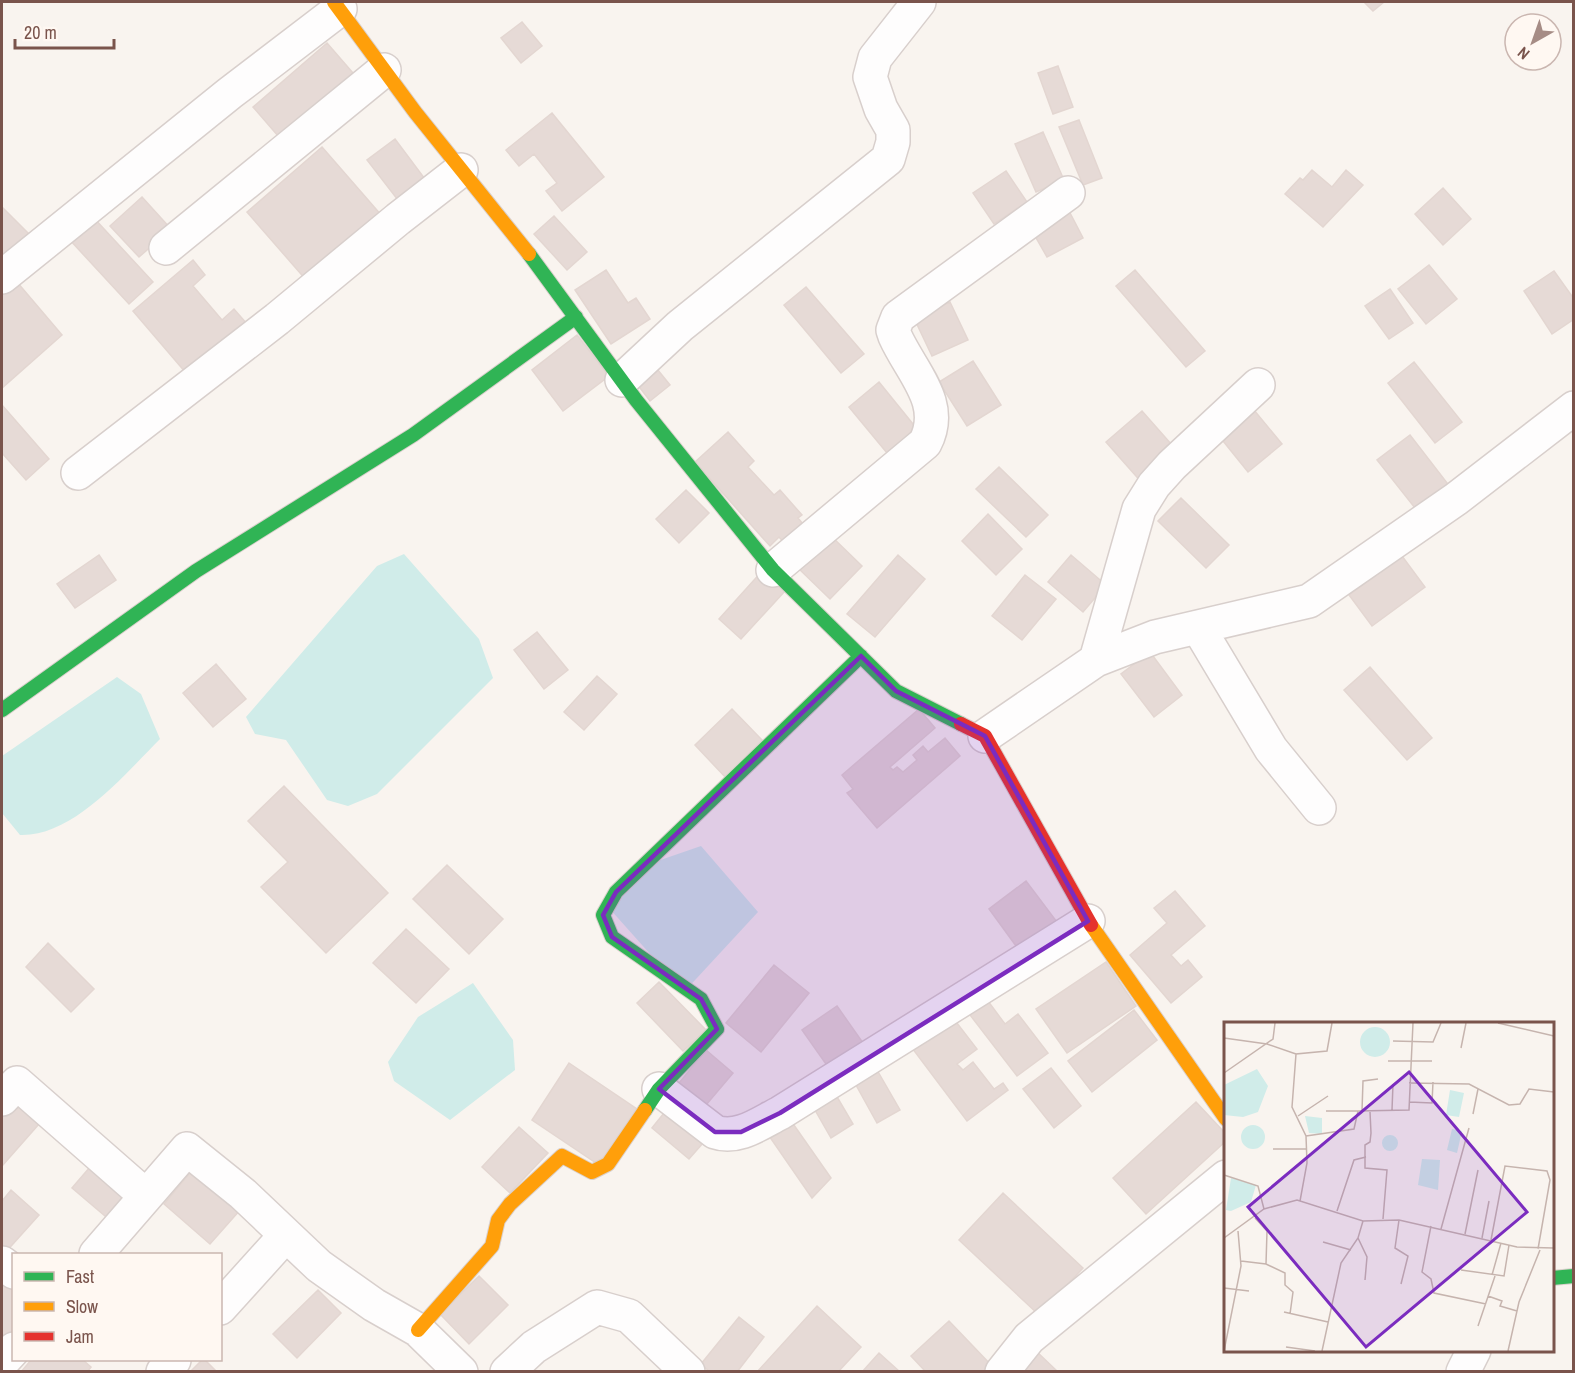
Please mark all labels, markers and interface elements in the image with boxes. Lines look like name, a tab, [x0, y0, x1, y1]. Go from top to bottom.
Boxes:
scale bar	[15, 12, 114, 50]
north arrow	[1503, 12, 1563, 72]
text: 20 m	[24, 20, 57, 45]
text: N	[1513, 42, 1534, 65]
inset map	[1224, 1022, 1554, 1352]
legend	[12, 1253, 222, 1361]
text: Fast	[66, 1264, 94, 1289]
text: Slow	[66, 1294, 98, 1319]
text: Jam	[66, 1324, 94, 1349]

